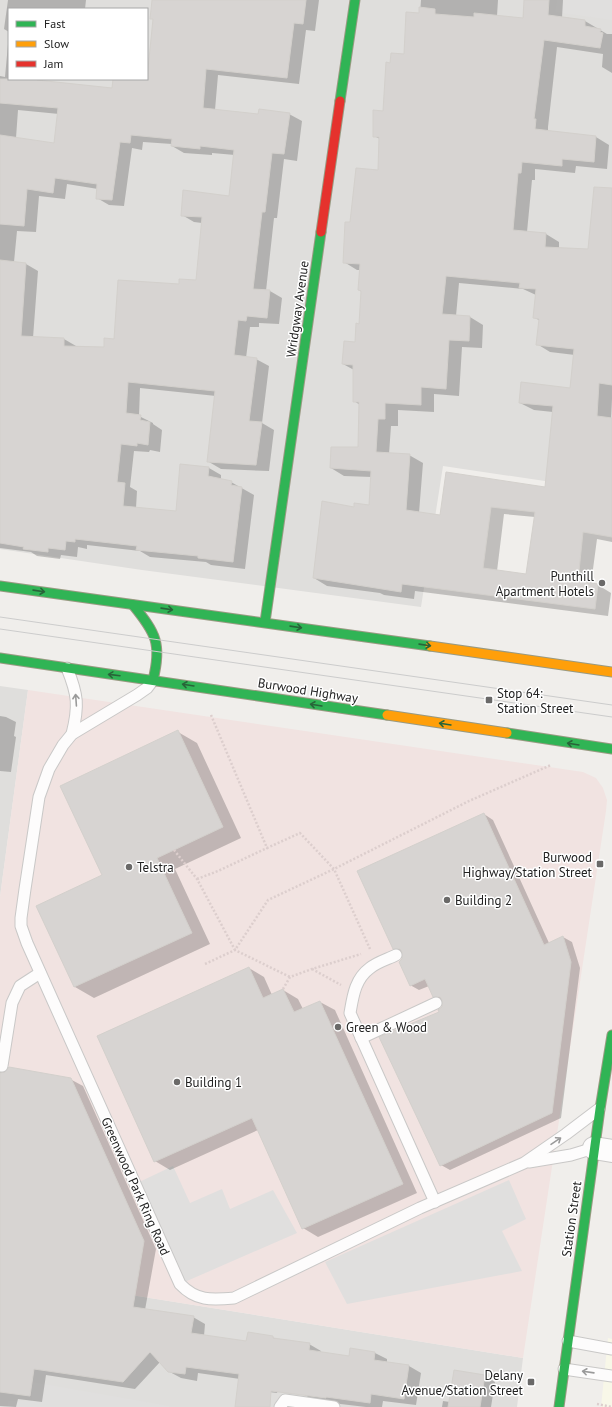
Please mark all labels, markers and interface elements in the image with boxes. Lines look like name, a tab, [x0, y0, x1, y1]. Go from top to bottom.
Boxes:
legend	[8, 8, 148, 80]
text: Fast	[44, 16, 65, 31]
text: Slow	[44, 36, 69, 51]
text: Jam	[43, 56, 63, 71]
street label: Wridgway Avenue	[282, 260, 313, 358]
place label: Punthill Apartment Hotels	[496, 568, 594, 600]
marker: Punthill Apartment Hotels	[597, 578, 607, 588]
one-way arrow	[32, 587, 45, 595]
one-way arrow	[160, 605, 173, 613]
one-way arrow	[289, 623, 302, 631]
one-way arrow	[418, 641, 431, 649]
one-way arrow	[108, 671, 121, 679]
street label: Burwood Highway	[257, 674, 359, 707]
one-way arrow	[182, 681, 195, 689]
place label: Stop 64: Station Street	[497, 685, 574, 717]
one-way arrow	[73, 694, 80, 707]
marker: Stop 64: Station Street	[484, 695, 494, 705]
one-way arrow	[310, 701, 323, 709]
one-way arrow	[439, 720, 452, 728]
one-way arrow	[567, 740, 580, 748]
place label: Burwood Highway/Station Street	[463, 849, 593, 881]
place label: Telstra	[137, 859, 174, 876]
marker: Burwood Highway/Station Street	[595, 859, 605, 869]
marker: Telstra	[124, 862, 134, 872]
place label: Building 2	[455, 892, 512, 909]
marker: Building 2	[442, 895, 452, 905]
place label: Green & Wood	[346, 1019, 427, 1036]
marker: Green & Wood	[333, 1022, 343, 1032]
place label: Building 1	[185, 1074, 242, 1091]
marker: Building 1	[172, 1077, 182, 1087]
street label: Greenwood Park Ring Road	[97, 1114, 174, 1258]
one-way arrow	[550, 1137, 561, 1145]
street label: Station Street	[558, 1179, 585, 1258]
place label: Delany Avenue/Station Street	[401, 1367, 524, 1399]
one-way arrow	[582, 1368, 595, 1376]
marker: Delany Avenue/Station Street	[526, 1377, 536, 1387]

